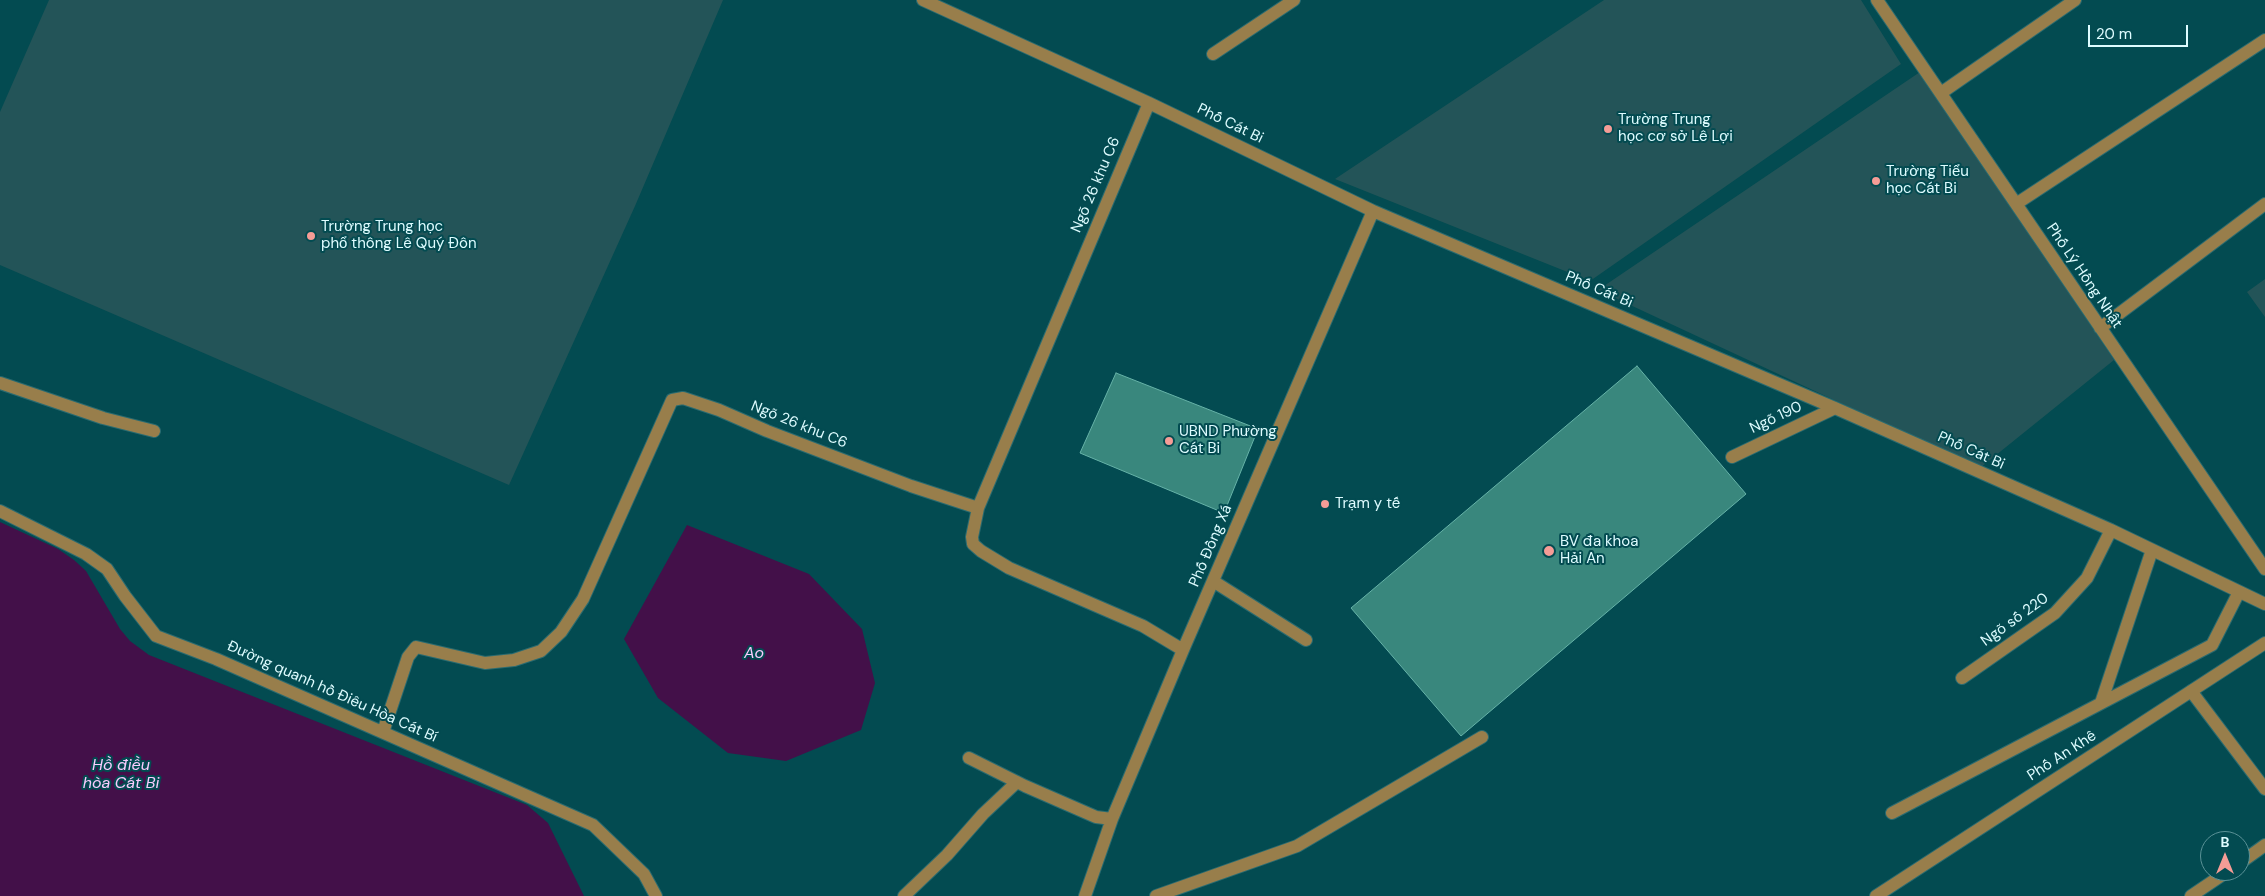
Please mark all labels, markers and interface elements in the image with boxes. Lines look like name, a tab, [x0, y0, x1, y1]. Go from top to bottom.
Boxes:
scale bar	[2090, 15, 2190, 47]
text: 20 m	[2096, 24, 2132, 44]
street label: Phố Cát Bi	[1194, 100, 1266, 148]
place label: Trường Trung học cơ sở Lê Lợi	[1618, 111, 1733, 146]
marker: Trường Trung học cơ sở Lê Lợi	[1602, 123, 1614, 135]
street label: Ngõ 26 khu C6	[1068, 134, 1124, 236]
place label: Trường Tiểu học Cát Bi	[1886, 163, 1969, 198]
marker: Trường Tiểu học Cát Bi	[1870, 175, 1882, 187]
place label: Trường Trung học phổ thông Lê Quý Đôn	[321, 218, 476, 253]
street label: Phố Lý Hồng Nhật	[2042, 220, 2126, 332]
marker: Trường Trung học phổ thông Lê Quý Đôn	[305, 230, 317, 242]
street label: Phố Cát Bi	[1563, 268, 1635, 312]
street label: Ngõ 26 khu C6	[748, 397, 850, 453]
street label: Ngõ 190	[1747, 398, 1805, 438]
place label: UBND Phường Cát Bi	[1179, 423, 1277, 458]
street label: Phố Cát Bi	[1935, 428, 2007, 474]
marker: UBND Phường Cát Bi	[1163, 435, 1175, 447]
place label: Trạm y tế	[1335, 495, 1400, 513]
marker: Trạm y tế	[1319, 498, 1331, 510]
street label: Phố Đồng Xá	[1186, 502, 1236, 590]
place label: BV đa khoa Hải An	[1560, 533, 1638, 568]
marker: BV đa khoa Hải An	[1542, 544, 1556, 558]
street label: Ngõ số 220	[1978, 589, 2052, 651]
street label: Đường quanh hồ Điêu Hòa Cát Bí	[224, 637, 440, 747]
water label: Ao	[744, 644, 764, 664]
street label: Phố An Khê	[2024, 727, 2100, 785]
water label: Hồ điều hòa Cát Bi	[83, 756, 159, 794]
north arrow	[2200, 831, 2250, 881]
text: B	[2221, 833, 2229, 851]

